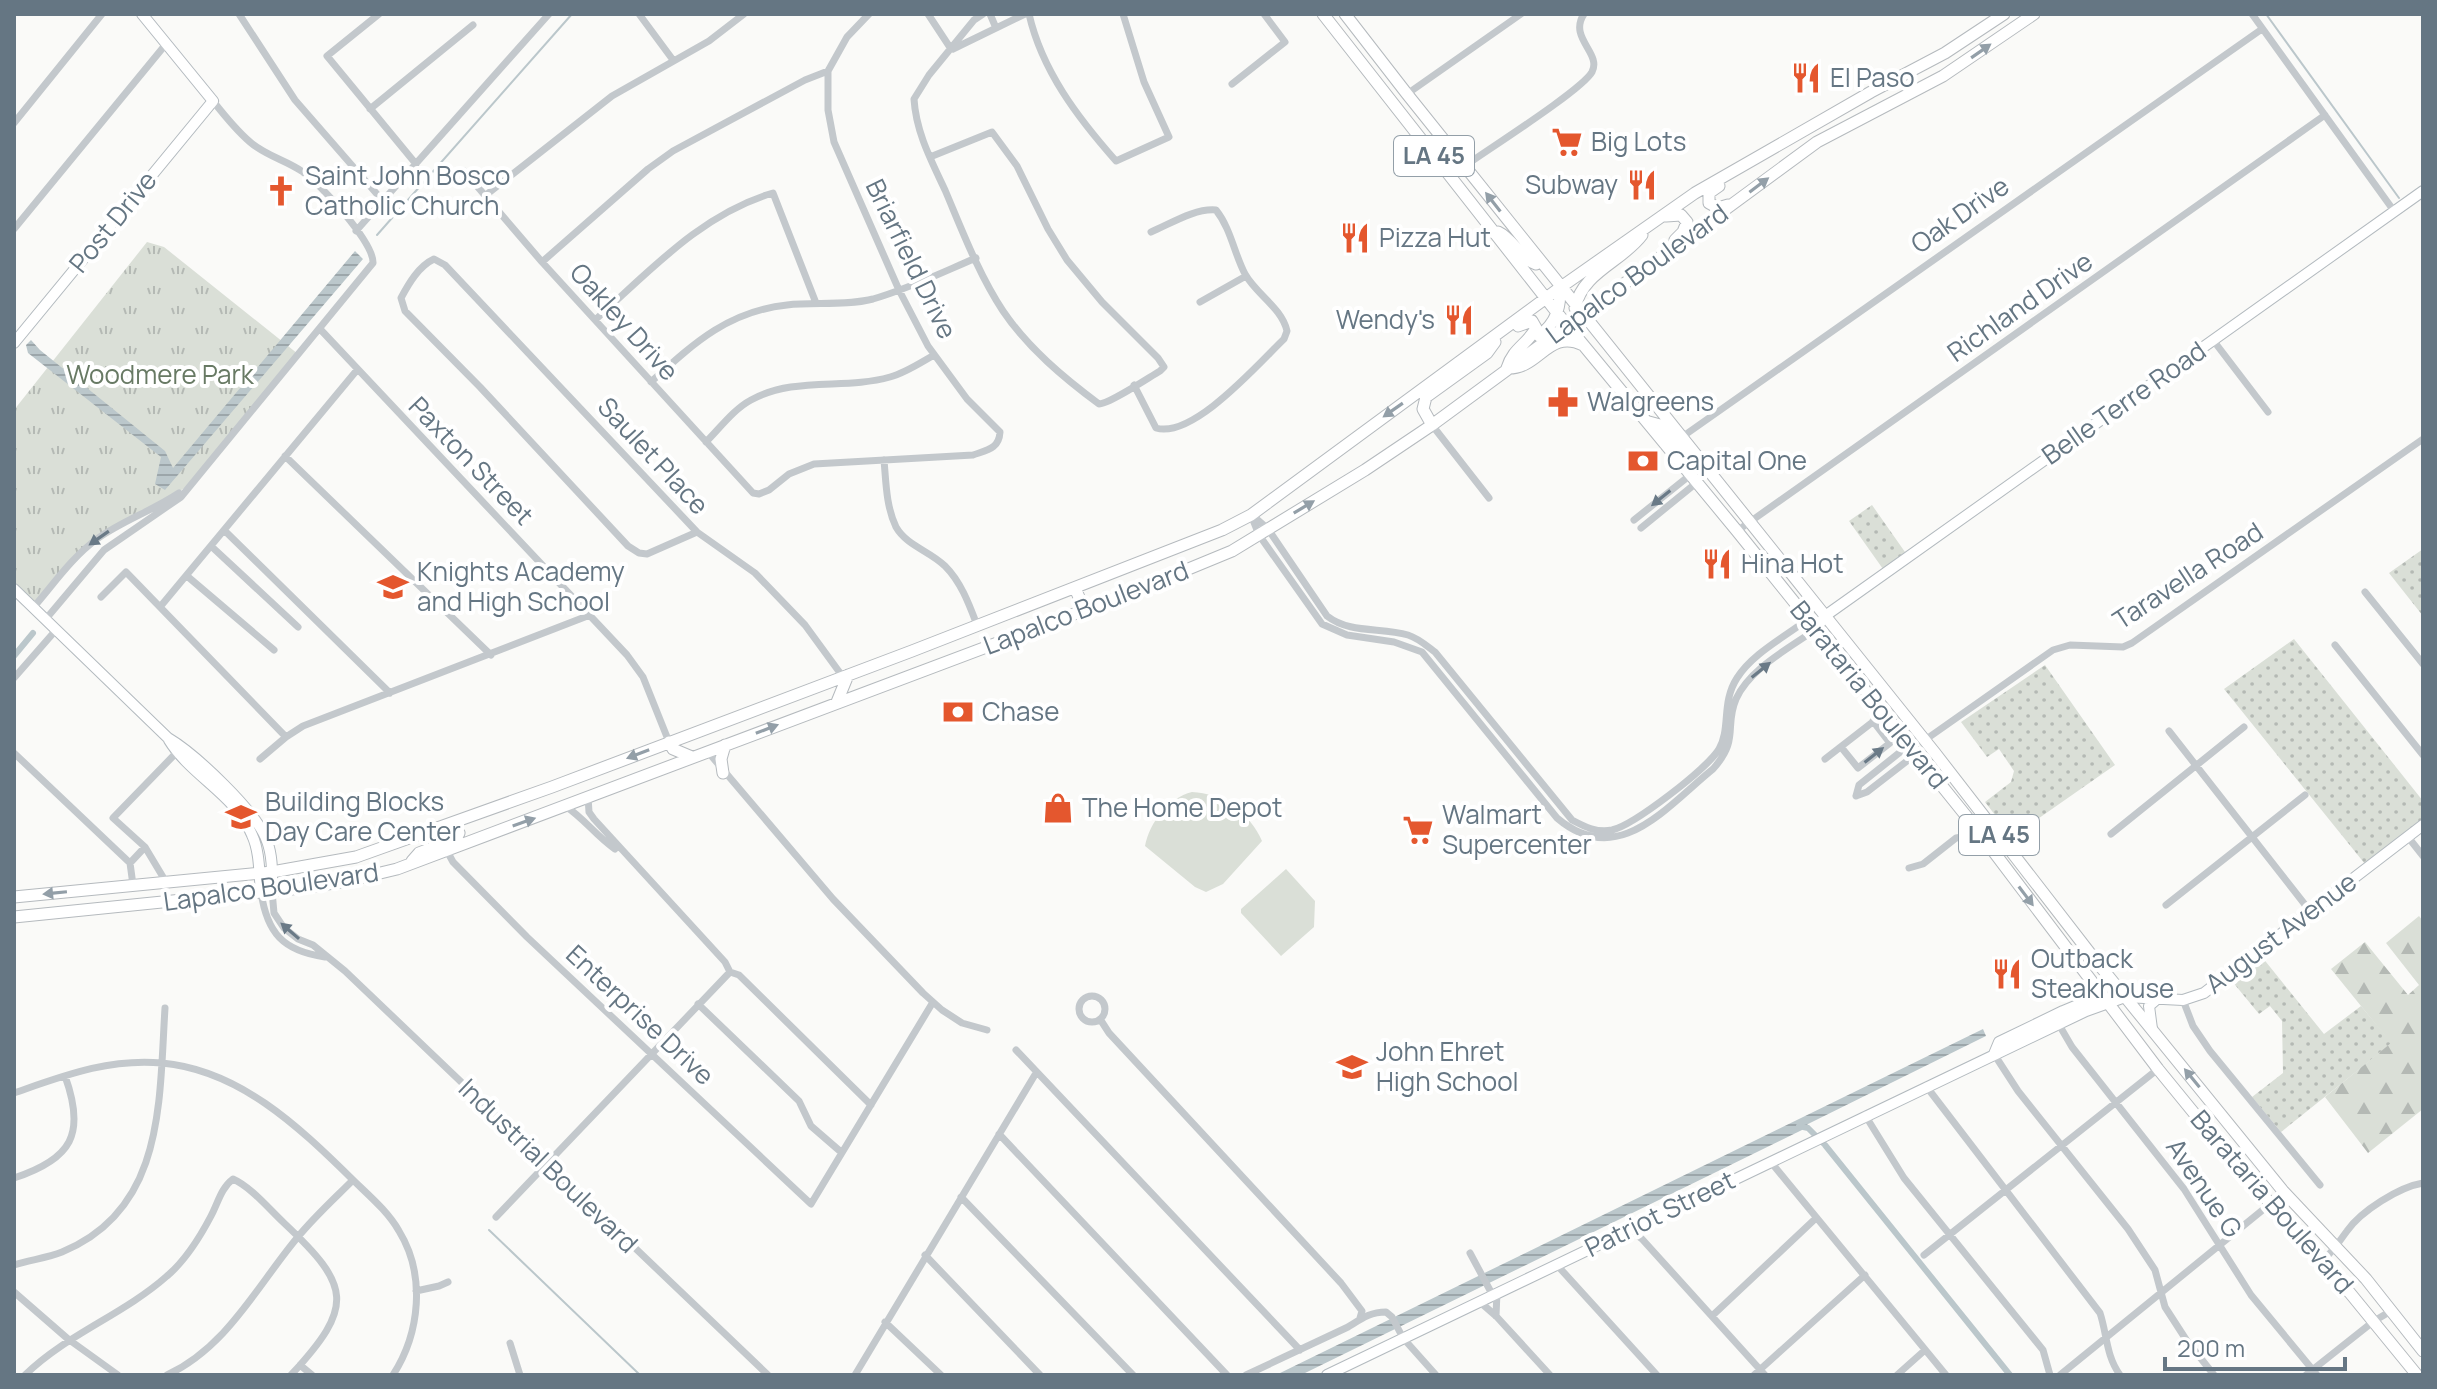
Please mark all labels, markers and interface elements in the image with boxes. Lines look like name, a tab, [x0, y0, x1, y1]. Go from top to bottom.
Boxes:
one-way arrow	[1970, 44, 1991, 59]
place label: El Paso	[1830, 59, 1915, 95]
restaurant icon: El Paso	[1789, 61, 1823, 95]
place label: Big Lots	[1591, 123, 1686, 159]
supermarket icon: Big Lots	[1550, 125, 1584, 159]
road number: LA 45	[1394, 136, 1474, 176]
place label: Saint John Bosco Catholic Church	[305, 157, 510, 223]
street label: Post Drive	[60, 163, 164, 280]
place label: Subway	[1525, 166, 1618, 202]
street label: Oak Drive	[1903, 167, 2016, 261]
restaurant icon: Subway	[1625, 168, 1659, 202]
street label: Briarfield Drive	[858, 173, 966, 344]
church icon: Saint John Bosco Catholic Church	[264, 174, 298, 208]
one-way arrow	[1749, 178, 1769, 194]
one-way arrow	[1485, 192, 1501, 212]
street label: Lapalco Boulevard	[1538, 195, 1735, 352]
place label: Pizza Hut	[1379, 219, 1491, 255]
restaurant icon: Pizza Hut	[1338, 221, 1372, 255]
street label: Richland Drive	[1940, 243, 2099, 370]
street label: Oakley Drive	[562, 255, 687, 388]
place label: Wendy's	[1336, 301, 1435, 337]
restaurant icon: Wendy's	[1442, 303, 1476, 337]
street label: Belle Terre Road	[2034, 332, 2213, 472]
park label: Woodmere Park	[66, 356, 255, 392]
place label: Walgreens	[1587, 383, 1714, 419]
pharmacy icon: Walgreens	[1546, 385, 1580, 419]
street label: Paxton Street	[401, 388, 542, 532]
street label: Saulet Place	[590, 389, 717, 522]
one-way arrow	[1382, 402, 1403, 417]
place label: Capital One	[1667, 442, 1807, 478]
bank icon: Capital One	[1626, 444, 1660, 478]
one-way arrow	[1652, 489, 1672, 506]
one-way arrow	[1293, 501, 1315, 515]
street label: Taravella Road	[2105, 513, 2269, 637]
one-way arrow	[88, 530, 110, 546]
place label: Hina Hot	[1741, 545, 1844, 581]
restaurant icon: Hina Hot	[1700, 547, 1734, 581]
street label: Lapalco Boulevard	[978, 551, 1193, 663]
place label: Knights Academy and High School	[417, 553, 625, 619]
school or university icon: Knights Academy and High School	[376, 570, 410, 604]
street label: Barataria Boulevard	[1783, 593, 1957, 796]
one-way arrow	[1751, 662, 1771, 679]
place label: Chase	[982, 693, 1059, 729]
bank icon: Chase	[941, 695, 975, 729]
one-way arrow	[755, 722, 779, 735]
one-way arrow	[626, 748, 650, 761]
one-way arrow	[1864, 748, 1884, 764]
place label: Building Blocks Day Care Center	[265, 783, 461, 849]
place label: The Home Depot	[1082, 789, 1282, 825]
shop icon: The Home Depot	[1041, 791, 1075, 825]
place label: Walmart Supercenter	[1442, 796, 1592, 862]
school or university icon: Building Blocks Day Care Center	[224, 800, 258, 834]
supermarket icon: Walmart Supercenter	[1401, 813, 1435, 847]
one-way arrow	[513, 815, 537, 827]
road number: LA 45	[1959, 815, 2039, 855]
street label: Lapalco Boulevard	[161, 853, 381, 919]
street label: August Avenue	[2197, 863, 2364, 1001]
one-way arrow	[2017, 886, 2033, 906]
one-way arrow	[43, 887, 68, 900]
one-way arrow	[280, 923, 300, 940]
street label: Enterprise Drive	[559, 936, 723, 1092]
place label: Outback Steakhouse	[2031, 940, 2174, 1006]
restaurant icon: Outback Steakhouse	[1990, 957, 2024, 991]
place label: John Ehret High School	[1376, 1033, 1519, 1099]
school or university icon: John Ehret High School	[1335, 1050, 1369, 1084]
one-way arrow	[2184, 1068, 2201, 1088]
street label: Industrial Boulevard	[451, 1070, 646, 1260]
street label: Barataria Boulevard	[2183, 1102, 2363, 1301]
street label: Avenue G	[2158, 1131, 2251, 1244]
street label: Patriot Street	[1579, 1161, 1741, 1265]
scale bar	[2165, 1321, 2345, 1371]
text: 200 m	[2177, 1331, 2245, 1364]

